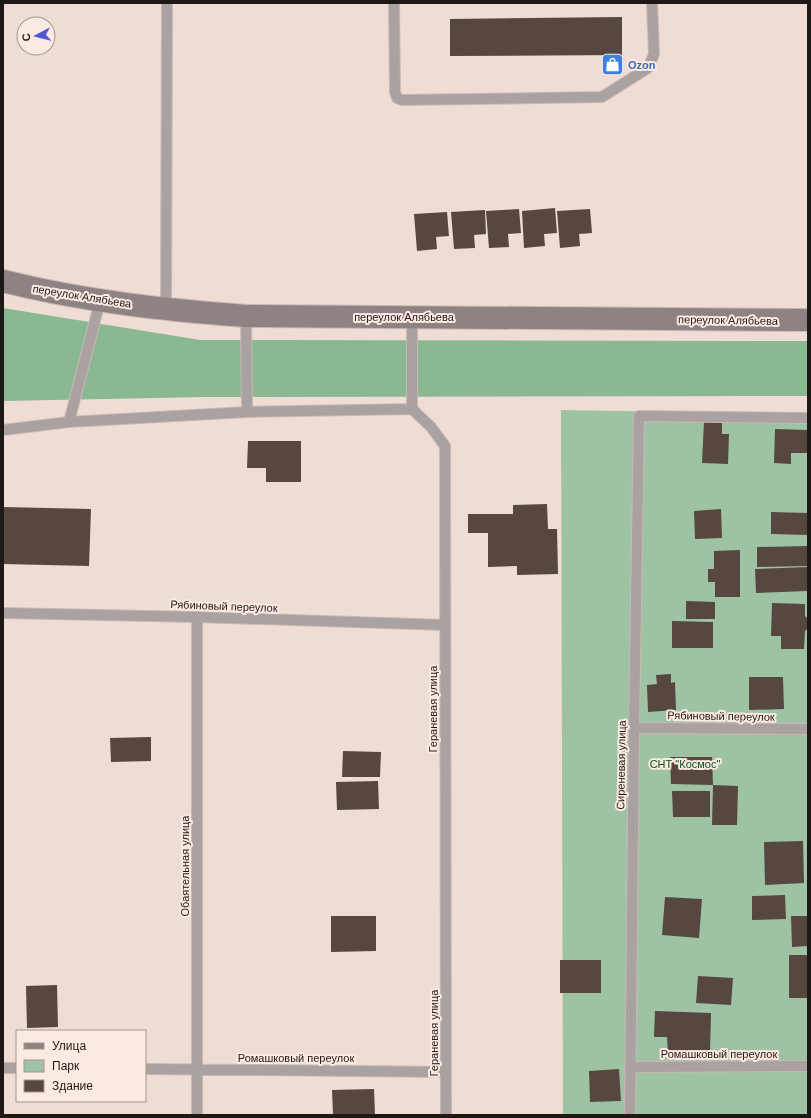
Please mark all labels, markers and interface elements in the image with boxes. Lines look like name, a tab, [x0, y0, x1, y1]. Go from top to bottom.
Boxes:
north arrow	[16, 16, 56, 56]
text: С	[20, 32, 33, 42]
shop icon: Ozon	[599, 52, 625, 78]
place label: Ozon	[628, 59, 656, 71]
street label: переулок Алябьева	[32, 282, 133, 310]
street label: переулок Алябьева	[354, 311, 455, 323]
street label: переулок Алябьева	[678, 313, 779, 327]
street label: Рябиновый переулок	[170, 598, 278, 614]
street label: Гераневая улица	[427, 665, 439, 752]
street label: Рябиновый переулок	[667, 709, 775, 723]
street label: Сиреневая улица	[614, 719, 628, 810]
park label: СНТ "Космос"	[650, 758, 720, 770]
street label: Обаятельная улица	[179, 815, 191, 916]
street label: Гераневая улица	[428, 989, 440, 1076]
legend	[16, 1030, 146, 1102]
text: Улица	[52, 1039, 86, 1053]
street label: Ромашковый переулок	[661, 1048, 777, 1060]
street label: Ромашковый переулок	[238, 1052, 354, 1064]
text: Парк	[52, 1059, 80, 1073]
text: Здание	[52, 1079, 93, 1093]

